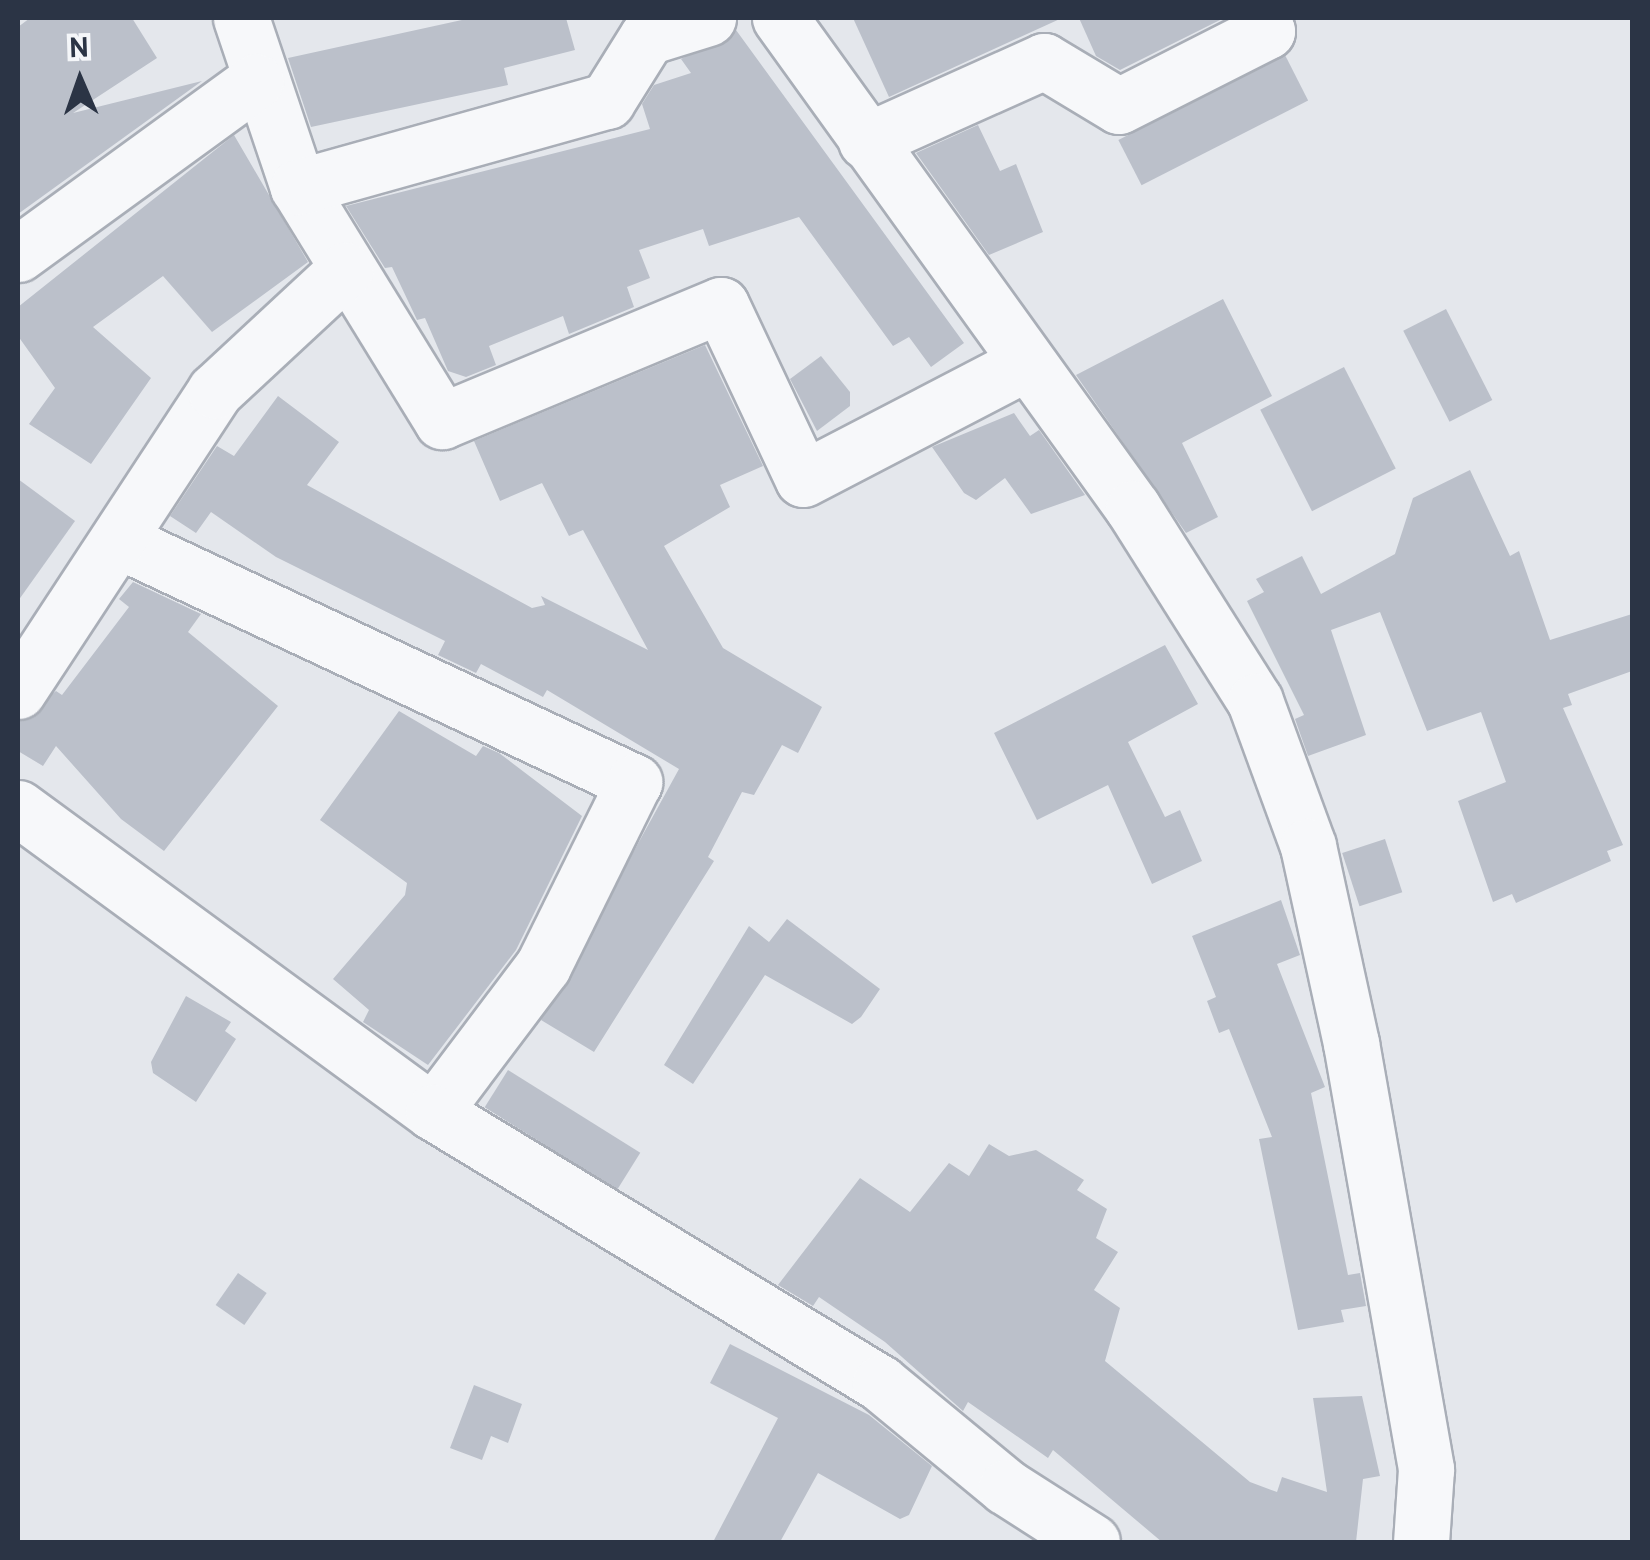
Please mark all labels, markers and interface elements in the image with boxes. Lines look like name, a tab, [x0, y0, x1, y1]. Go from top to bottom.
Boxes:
north arrow	[30, 30, 130, 130]
text: N	[68, 32, 90, 68]

